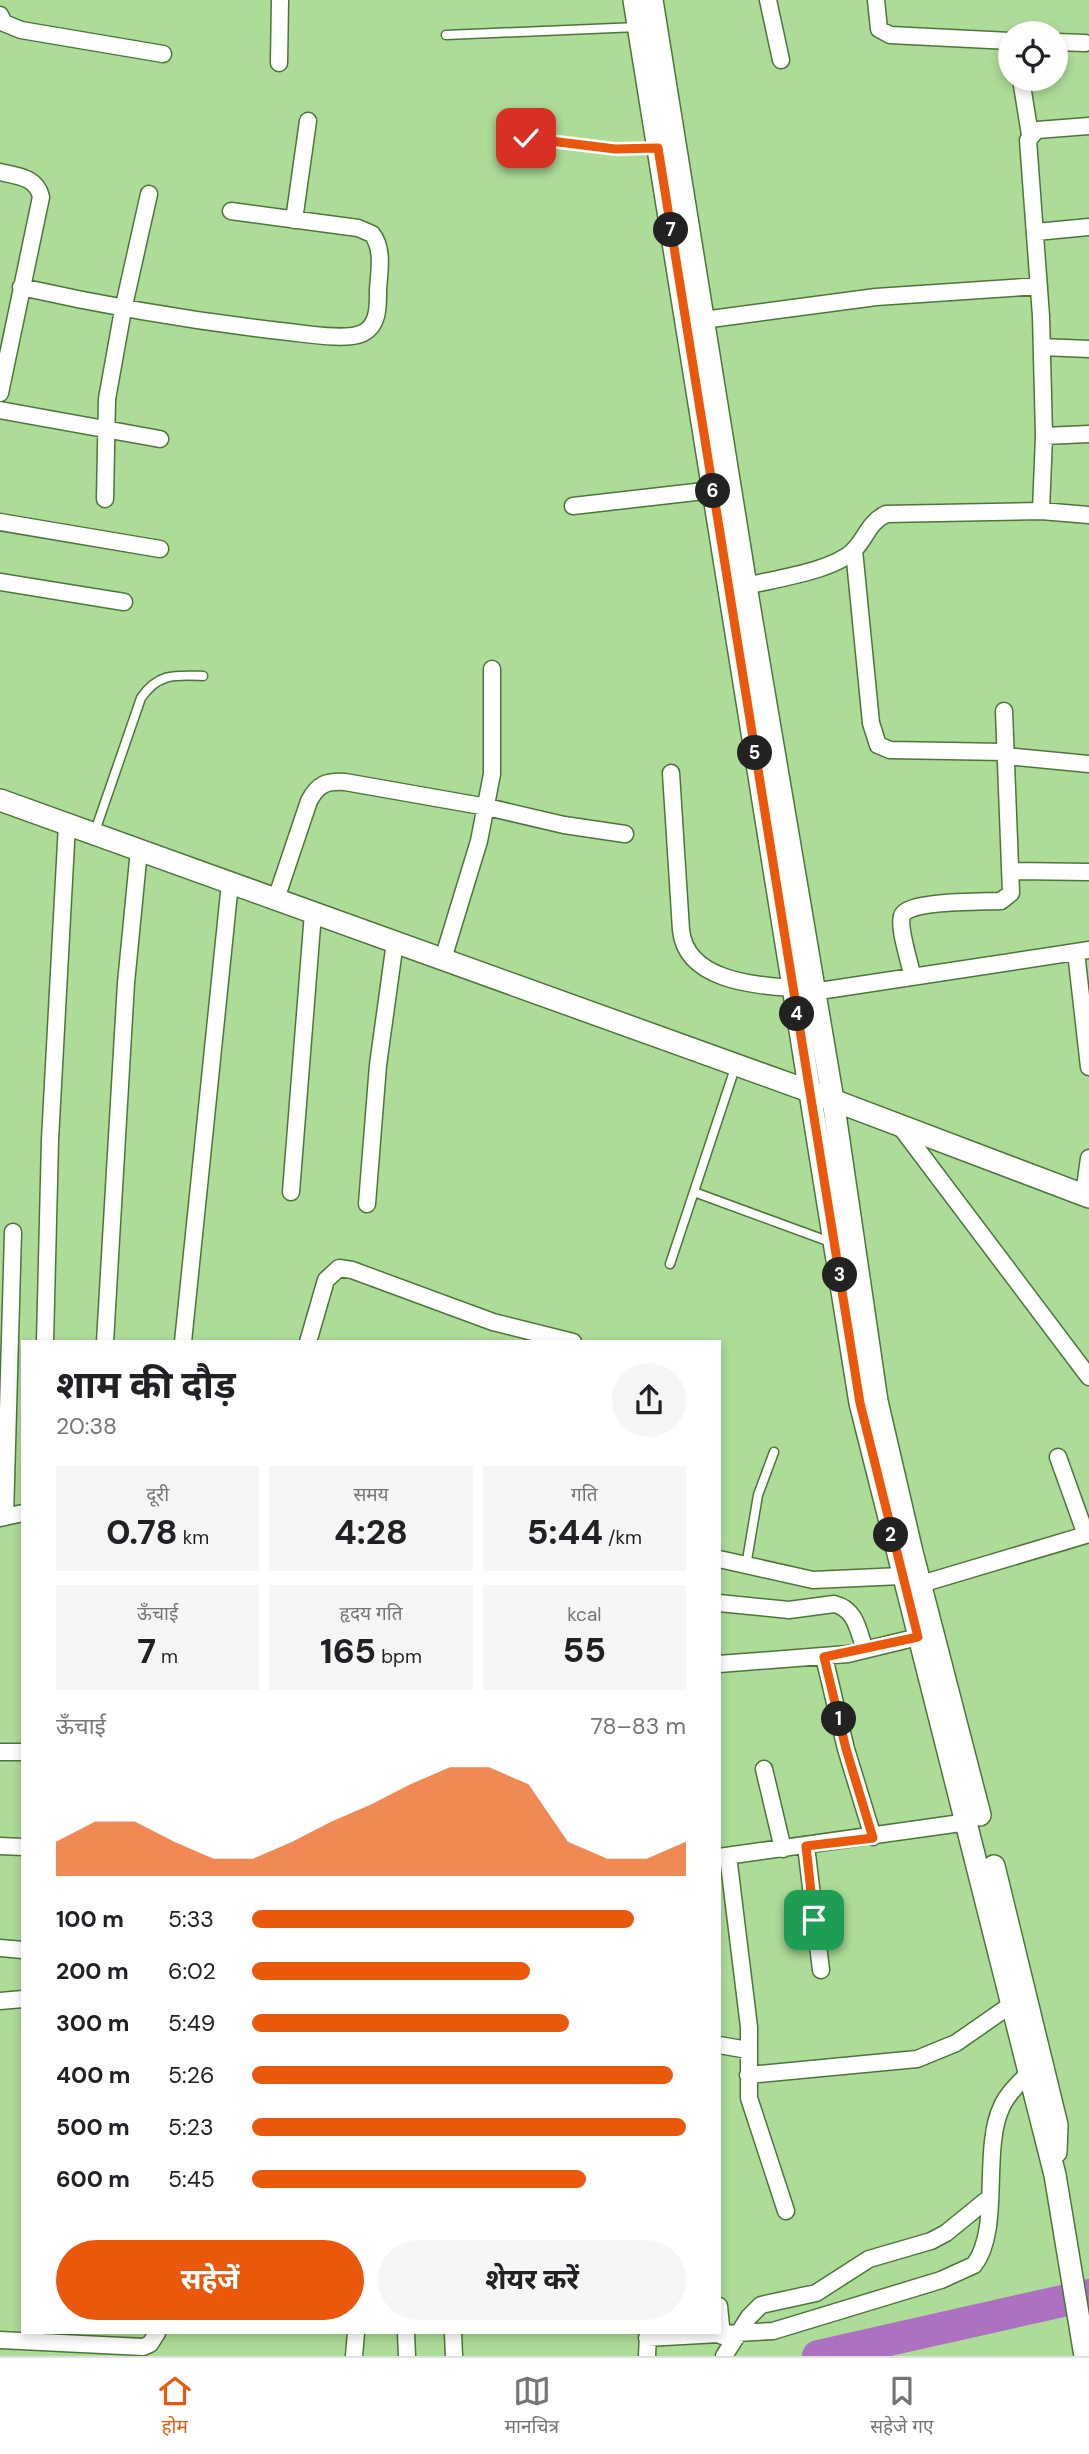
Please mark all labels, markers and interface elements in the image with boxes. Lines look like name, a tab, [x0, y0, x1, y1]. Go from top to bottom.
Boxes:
map controls	[998, 21, 1068, 91]
button: locate	[998, 21, 1068, 91]
pin	[496, 108, 556, 168]
icon: check	[507, 119, 545, 157]
pin: 7	[654, 212, 688, 247]
text: 7	[665, 217, 676, 242]
pin: 6	[696, 474, 730, 508]
text: 6	[706, 478, 719, 503]
pin: 5	[738, 736, 772, 770]
text: 5	[749, 740, 760, 765]
pin: 4	[780, 996, 814, 1032]
text: 4	[790, 1001, 803, 1026]
pin: 3	[822, 1258, 858, 1292]
text: 3	[834, 1262, 845, 1287]
text: शाम की दौड़	[56, 1360, 236, 1410]
button: share	[612, 1363, 686, 1437]
text: 20:38	[56, 1411, 117, 1441]
text: दूरी	[146, 1482, 169, 1507]
text: समय	[353, 1482, 389, 1507]
text: गति	[571, 1482, 598, 1507]
text: 0.78	[106, 1509, 178, 1555]
text: 4:28	[334, 1509, 408, 1555]
text: 5:44	[527, 1509, 603, 1555]
pin: 2	[874, 1518, 908, 1552]
text: 2	[885, 1522, 896, 1547]
text: km	[178, 1525, 209, 1550]
text: /km	[603, 1525, 642, 1550]
text: ऊँचाई	[137, 1601, 178, 1626]
text: हृदय गति	[339, 1601, 403, 1626]
text: kcal	[567, 1602, 601, 1627]
text: 55	[563, 1627, 606, 1673]
text: 7	[137, 1628, 156, 1674]
text: 165	[320, 1628, 376, 1674]
text: m	[156, 1644, 178, 1669]
text: bpm	[376, 1644, 422, 1669]
pin: 1	[822, 1702, 856, 1736]
text: 1	[835, 1706, 842, 1731]
text: ऊँचाई	[56, 1711, 106, 1741]
text: 78–83 m	[591, 1711, 686, 1741]
pin	[784, 1890, 844, 1950]
icon: arrive	[795, 1901, 833, 1939]
text: 100 m	[56, 1904, 124, 1934]
text: 5:33	[168, 1904, 214, 1934]
text: 200 m	[56, 1956, 129, 1986]
text: 6:02	[168, 1956, 216, 1986]
text: 300 m	[56, 2008, 129, 2038]
text: 5:49	[168, 2008, 215, 2038]
text: 400 m	[56, 2060, 130, 2090]
text: 5:26	[168, 2060, 214, 2090]
text: 500 m	[56, 2112, 130, 2142]
text: 5:23	[168, 2112, 214, 2142]
text: 600 m	[56, 2164, 130, 2194]
text: 5:45	[168, 2164, 215, 2194]
button: सहेजें	[56, 2240, 364, 2320]
button: शेयर करें	[378, 2240, 686, 2320]
tab: होम	[156, 2372, 194, 2441]
tab: मानचित्र	[505, 2372, 559, 2441]
tab: सहेजे गए	[870, 2372, 933, 2441]

